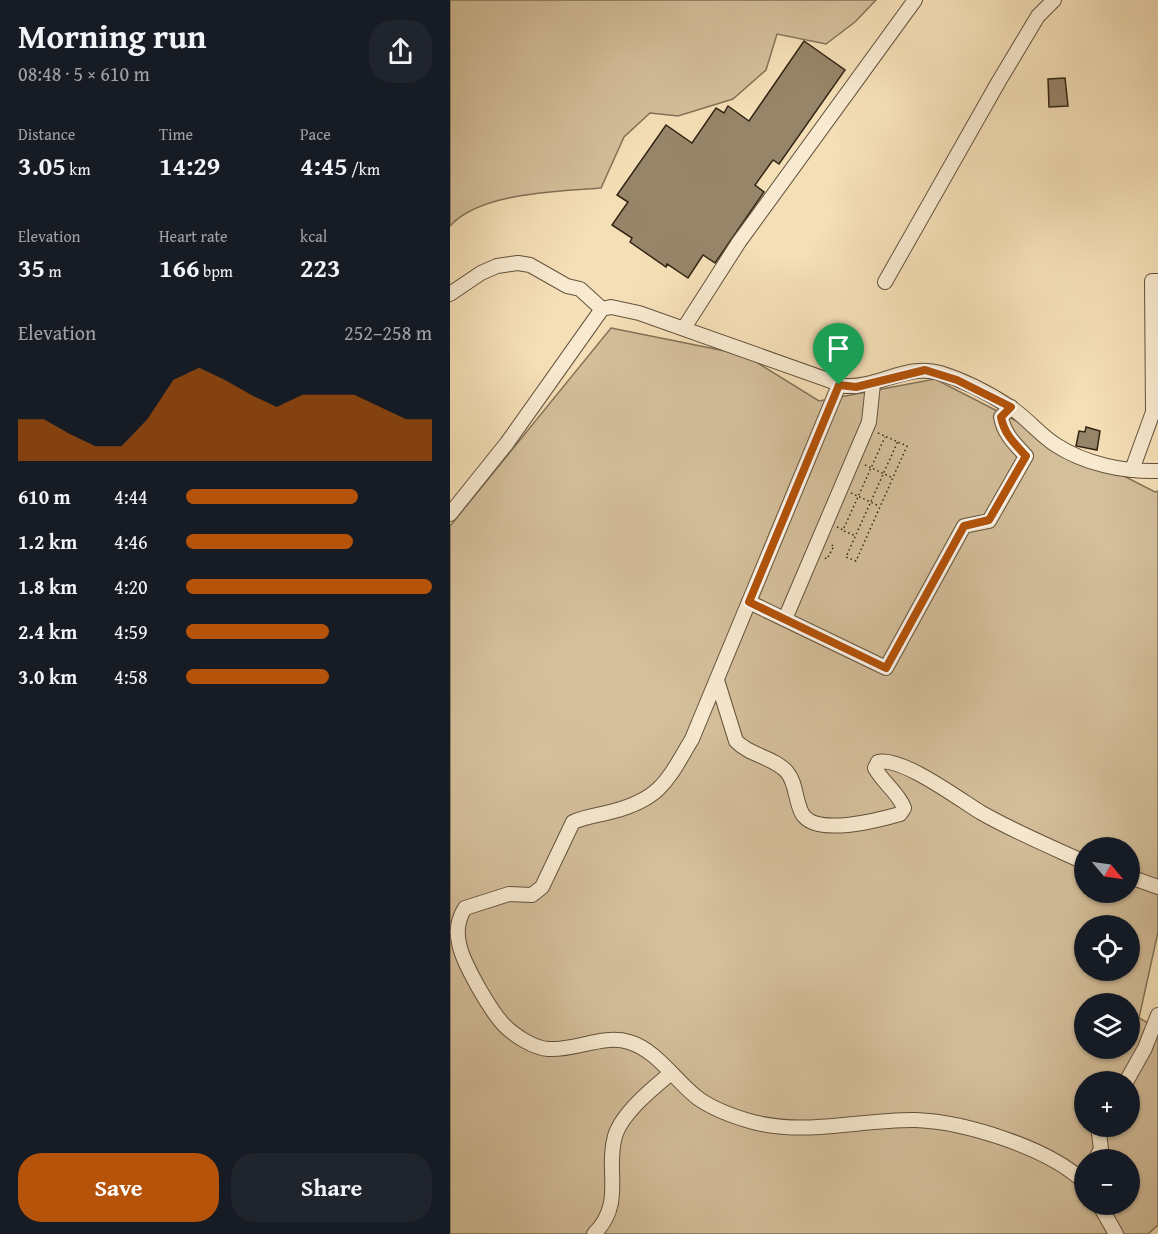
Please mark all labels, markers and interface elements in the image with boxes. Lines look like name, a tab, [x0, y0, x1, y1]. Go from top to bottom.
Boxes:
text: Morning run	[18, 12, 207, 60]
button: share	[369, 20, 432, 83]
text: 08:48 · 5 × 610 m	[18, 59, 150, 88]
text: Distance	[18, 122, 75, 146]
text: Time	[159, 122, 193, 146]
text: Pace	[300, 122, 331, 146]
text: 3.05	[18, 146, 66, 185]
text: 14:29	[159, 146, 220, 185]
text: 4:45	[300, 146, 348, 185]
text: km	[66, 157, 90, 181]
text: /km	[348, 157, 380, 181]
text: Elevation	[18, 224, 81, 248]
text: Heart rate	[159, 224, 228, 248]
text: kcal	[300, 224, 327, 248]
text: 35	[18, 248, 45, 287]
text: 166	[159, 248, 199, 287]
text: 223	[300, 248, 340, 287]
text: m	[45, 259, 62, 283]
text: bpm	[199, 259, 233, 283]
text: Elevation	[18, 318, 96, 347]
text: 252–258 m	[344, 318, 432, 347]
pin	[813, 323, 864, 385]
icon: arrive	[822, 332, 855, 365]
text: 610 m	[18, 482, 71, 511]
text: 4:44	[114, 482, 148, 511]
text: 1.2 km	[18, 527, 77, 556]
text: 4:46	[114, 527, 148, 556]
text: 1.8 km	[18, 572, 77, 601]
text: 4:20	[114, 572, 148, 601]
text: 2.4 km	[18, 617, 77, 646]
text: 4:59	[114, 617, 148, 646]
text: 3.0 km	[18, 662, 77, 691]
text: 4:58	[114, 662, 148, 691]
north arrow	[1074, 837, 1140, 903]
map controls	[1074, 837, 1140, 1215]
button: locate	[1074, 915, 1140, 981]
button: layers	[1074, 993, 1140, 1059]
button: +	[1074, 1071, 1140, 1137]
button: −	[1074, 1149, 1140, 1215]
button: Save	[18, 1153, 219, 1222]
button: Share	[231, 1153, 432, 1222]

